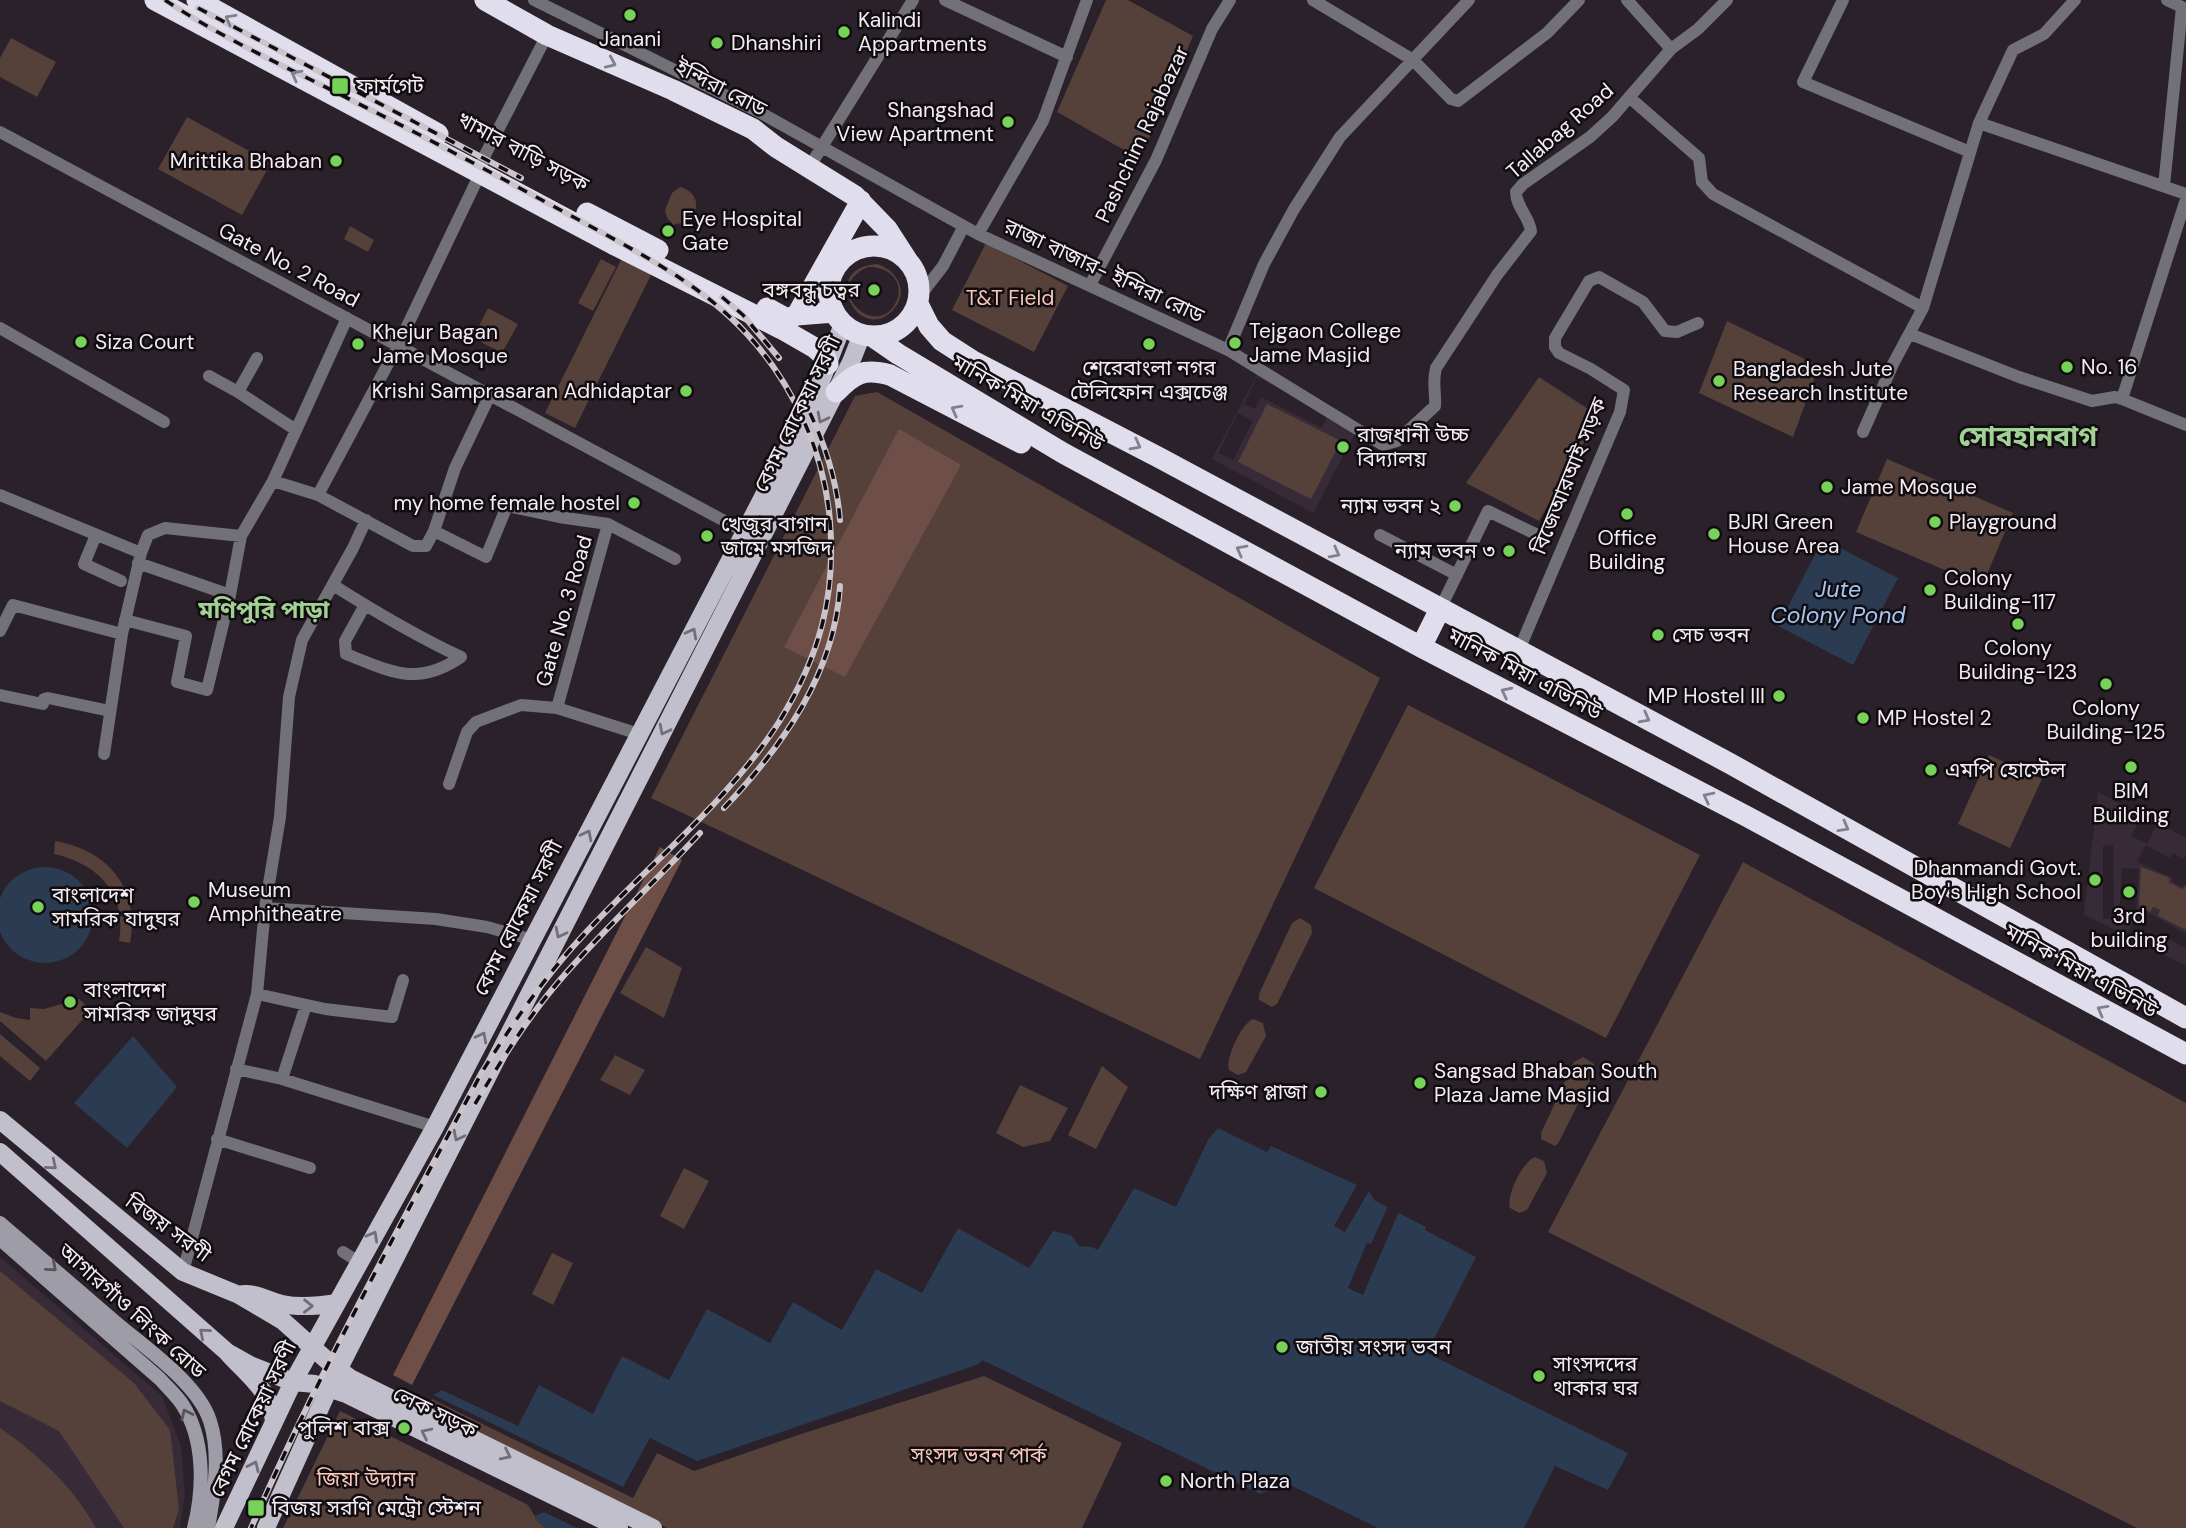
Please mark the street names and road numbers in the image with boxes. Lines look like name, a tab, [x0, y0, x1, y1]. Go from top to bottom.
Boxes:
street label: Pashchim Rajabazar	[1089, 41, 1195, 227]
street label: ইন্দিরা রোড	[670, 53, 772, 123]
street label: Tallabag Road	[1501, 77, 1619, 185]
street label: খামার বাড়ি সড়ক	[452, 106, 595, 199]
street label: রাজা বাজার- ইন্দিরা রোড	[999, 212, 1209, 330]
street label: Gate No. 2 Road	[214, 216, 364, 314]
street label: বেগম রোকেয়া সরণী	[747, 331, 847, 497]
street label: মানিক মিয়া এভিনিউ	[946, 348, 1110, 458]
street label: বিজেআরআই সড়ক	[1524, 392, 1614, 559]
street label: Gate No. 3 Road	[529, 532, 599, 690]
street label: মানিক মিয়া এভিনিউ	[1442, 621, 1608, 727]
street label: বেগম রোকেয়া সরণী	[467, 835, 569, 1000]
street label: মানিক মিয়া এভিনিউ	[1999, 917, 2163, 1025]
street label: বিজয় সরণী	[119, 1187, 217, 1269]
street label: আগারগাঁও লিংক রোড	[51, 1237, 213, 1386]
street label: বেগম রোকেয়া সরণী	[203, 1336, 303, 1502]
street label: লেক সড়ক	[388, 1380, 483, 1445]

